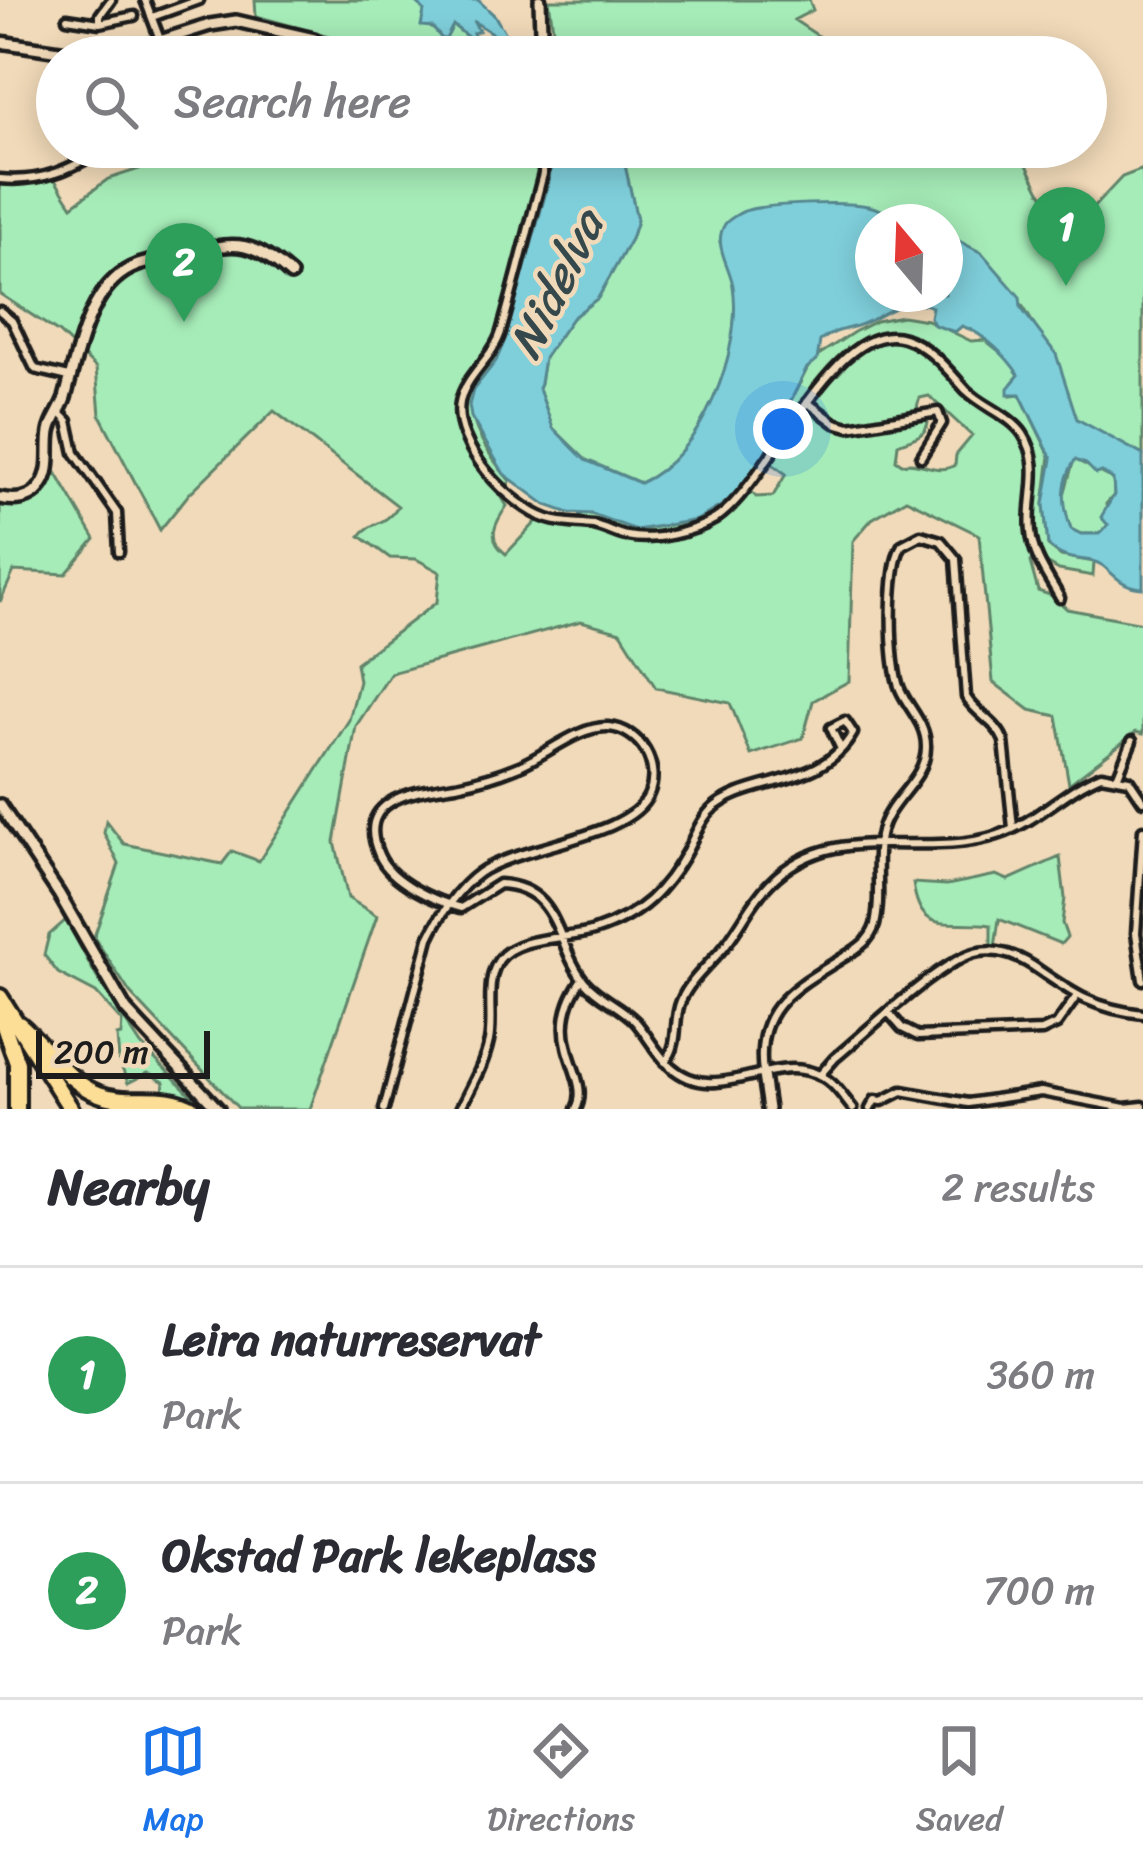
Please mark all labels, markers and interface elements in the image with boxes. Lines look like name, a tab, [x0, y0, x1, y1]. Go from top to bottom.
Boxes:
search box	[36, 36, 1107, 168]
text: Search here	[174, 62, 411, 142]
icon: search	[78, 69, 144, 135]
pin: 1	[1027, 187, 1105, 286]
water label: Nidelva	[483, 192, 630, 373]
north arrow	[855, 204, 963, 312]
pin: 2	[145, 223, 223, 322]
your location	[753, 399, 813, 459]
text: 200 m	[54, 1023, 149, 1081]
scale bar	[36, 1025, 210, 1078]
text: Nearby	[48, 1142, 209, 1232]
text: 2 results	[941, 1153, 1095, 1222]
text: Leira naturreservat	[162, 1300, 540, 1380]
text: 1	[79, 1340, 95, 1409]
text: 360 m	[987, 1340, 1095, 1409]
text: Park	[162, 1380, 242, 1449]
text: Okstad Park lekeplass	[162, 1516, 596, 1596]
text: 2	[76, 1556, 98, 1625]
text: 700 m	[983, 1556, 1095, 1625]
text: Park	[162, 1596, 242, 1665]
tab: Map	[140, 1718, 206, 1848]
tab: Directions	[487, 1718, 635, 1848]
tab: Saved	[916, 1718, 1003, 1848]

